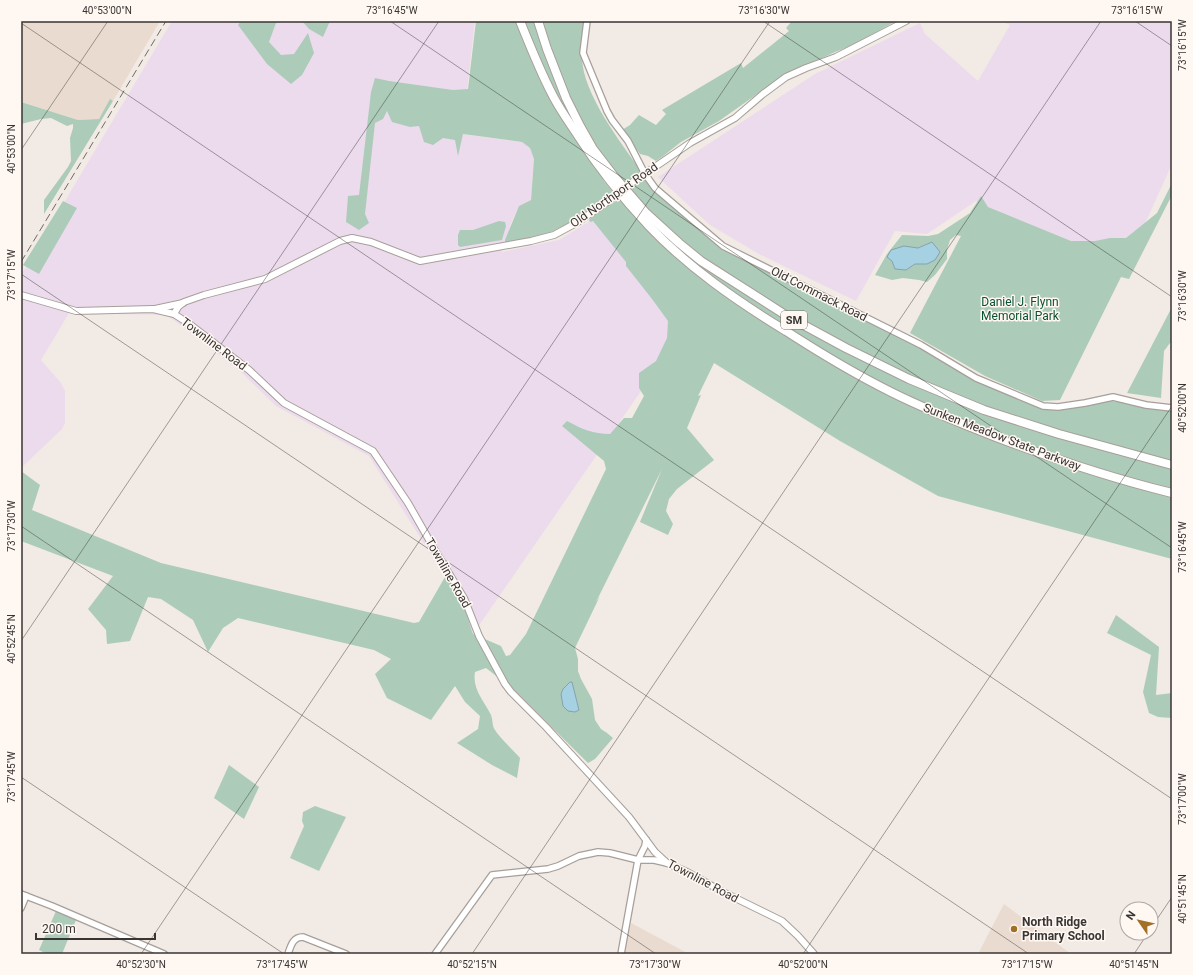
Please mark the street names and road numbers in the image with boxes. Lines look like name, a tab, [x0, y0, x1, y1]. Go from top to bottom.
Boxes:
street label: Old Northport Road	[568, 160, 660, 230]
street label: Old Commack Road	[769, 264, 869, 324]
road number: SM	[781, 311, 807, 329]
street label: Townline Road	[178, 315, 250, 373]
street label: Sunken Meadow State Parkway	[921, 400, 1083, 474]
street label: Townline Road	[422, 536, 474, 610]
street label: Townline Road	[665, 856, 741, 906]

